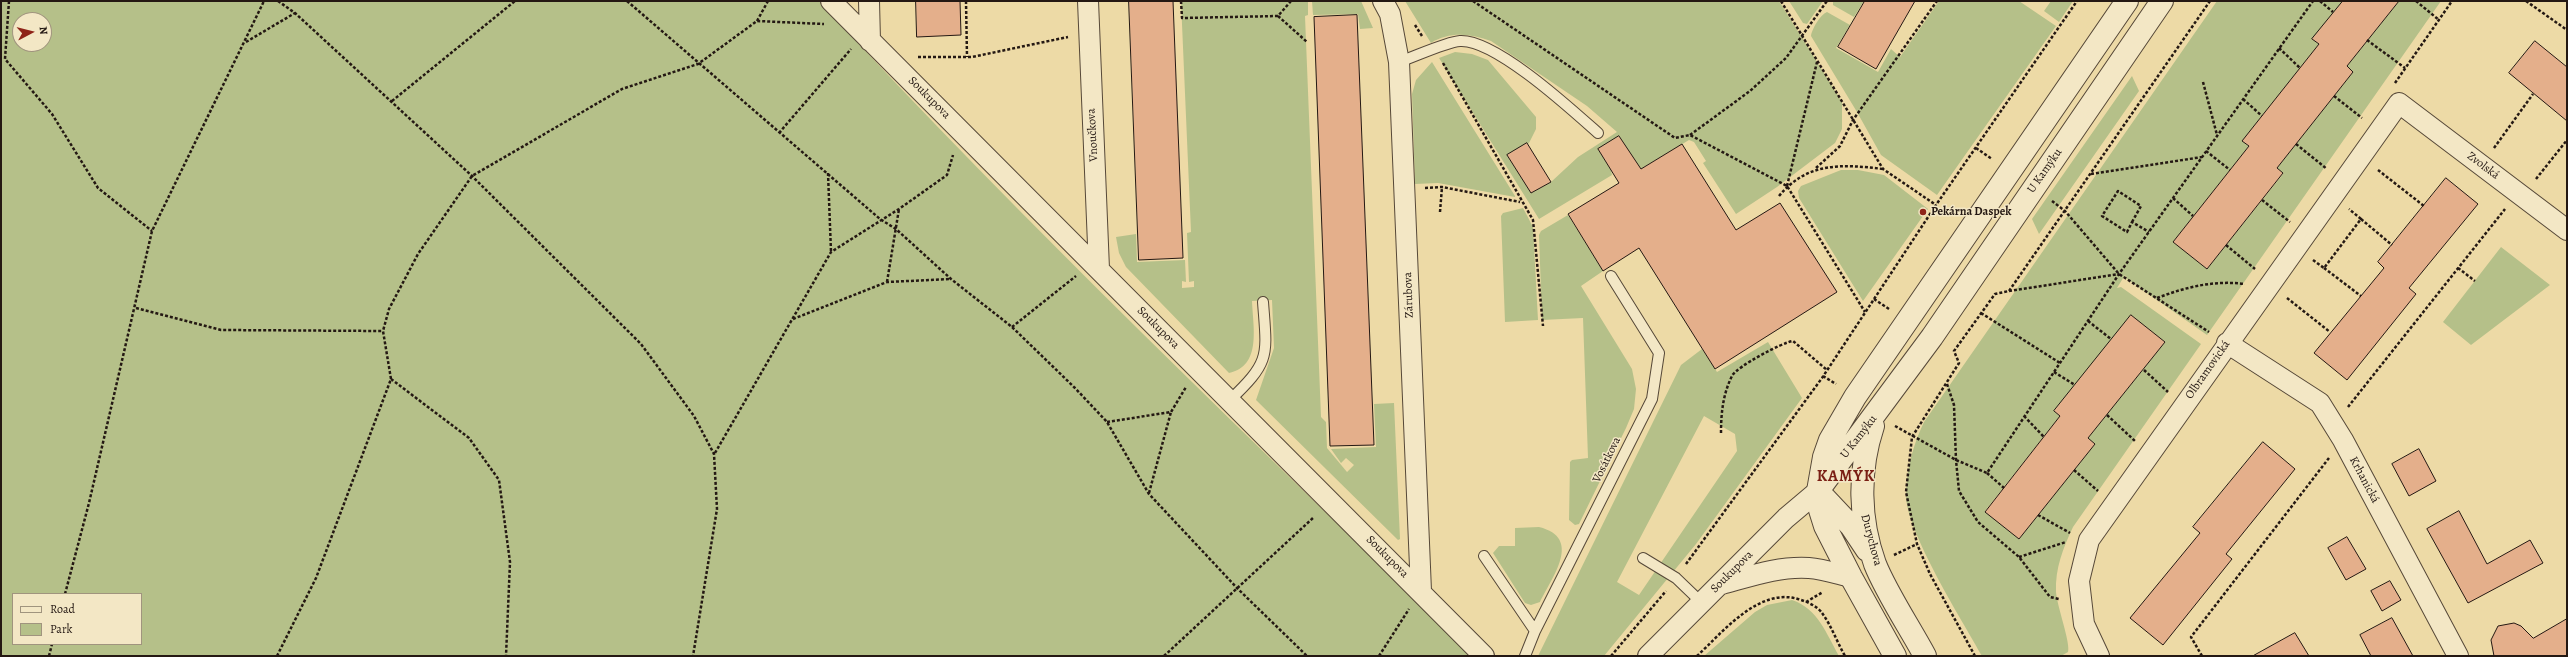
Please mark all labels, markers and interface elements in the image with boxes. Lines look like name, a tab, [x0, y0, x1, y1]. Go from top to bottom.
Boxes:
north arrow	[12, 12, 52, 52]
text: N	[35, 26, 51, 35]
street label: Soukupova	[905, 74, 953, 122]
street label: Vnoučkova	[1084, 108, 1102, 162]
street label: U Kamýku	[2024, 146, 2066, 196]
street label: Zvolská	[2464, 149, 2502, 183]
place label: Pekárna Daspek	[1931, 205, 2011, 219]
marker: Pekárna Daspek	[1918, 207, 1928, 217]
street label: Zárubova	[1401, 272, 1417, 318]
street label: Soukupova	[1134, 304, 1182, 352]
street label: Olbramovická	[2183, 338, 2233, 402]
street label: U Kamýku	[1838, 412, 1880, 462]
street label: Vosátkova	[1590, 435, 1624, 485]
street label: Krhanická	[2346, 454, 2382, 506]
district label: KAMÝK	[1817, 467, 1875, 487]
street label: Durychova	[1857, 513, 1885, 567]
street label: Soukupova	[1363, 533, 1411, 581]
street label: Soukupova	[1708, 548, 1756, 596]
legend	[12, 593, 142, 645]
text: Road	[50, 601, 75, 617]
text: Park	[50, 621, 73, 637]

